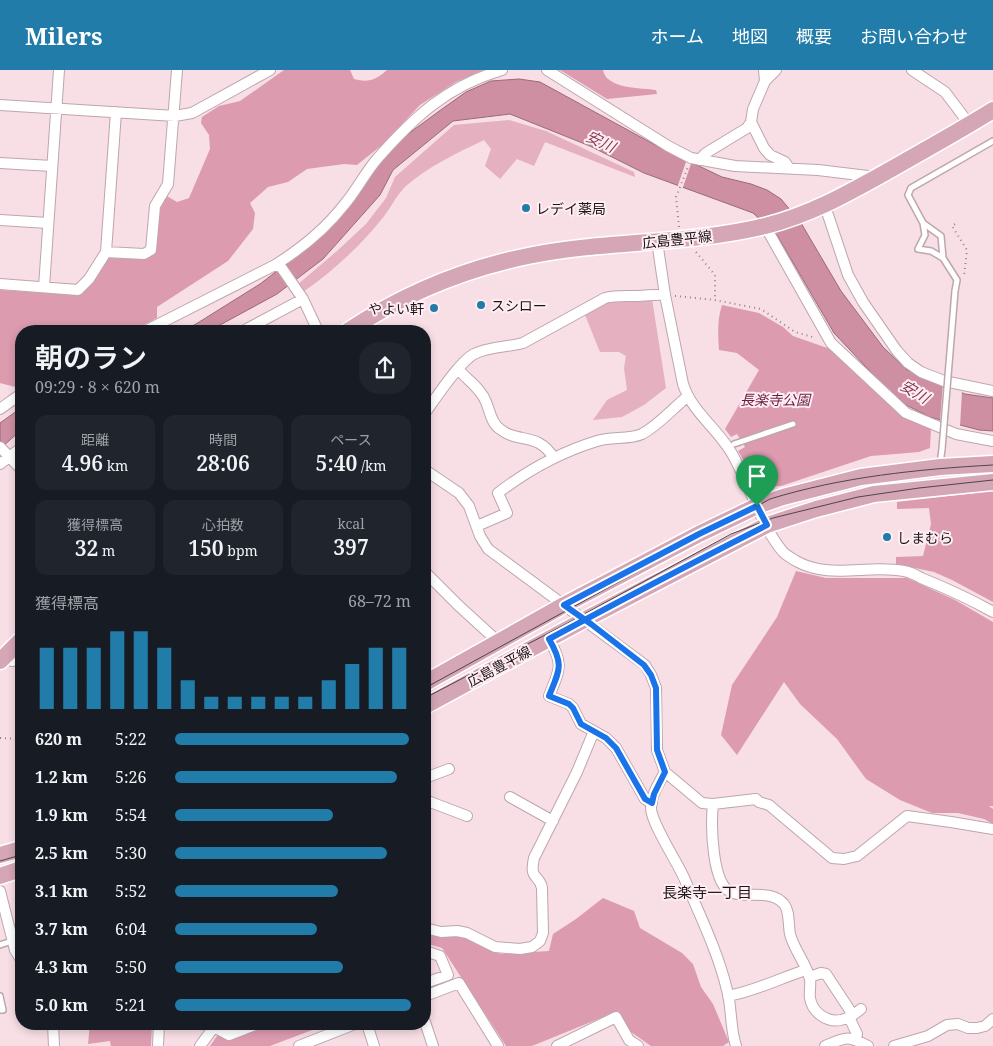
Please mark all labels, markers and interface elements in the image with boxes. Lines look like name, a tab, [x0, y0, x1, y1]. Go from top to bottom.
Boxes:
text: Milers	[25, 19, 103, 52]
text: ホーム	[651, 24, 704, 48]
text: 地図	[732, 24, 768, 48]
text: 概要	[796, 24, 832, 48]
text: お問い合わせ	[860, 24, 968, 48]
water label: 安川	[583, 126, 621, 157]
place label: レデイ薬局	[536, 199, 606, 218]
marker: レデイ薬局	[520, 202, 532, 214]
street label: 広島豊平線	[641, 226, 713, 252]
place label: スシロー	[491, 296, 547, 315]
place label: やよい軒	[368, 299, 424, 318]
marker: スシロー	[475, 299, 487, 311]
marker: やよい軒	[428, 302, 440, 314]
text: 朝のラン	[35, 338, 147, 376]
button: share	[359, 342, 411, 394]
water label: 安川	[897, 375, 935, 408]
text: 09:29 · 8 × 620 m	[35, 376, 160, 398]
park label: 長楽寺公園	[740, 390, 812, 409]
text: 距離	[81, 430, 109, 449]
text: 時間	[209, 430, 237, 449]
text: ペース	[330, 430, 372, 449]
text: 4.96	[62, 449, 103, 477]
text: 28:06	[196, 449, 250, 477]
text: 5:40	[316, 449, 357, 477]
pin	[736, 455, 778, 506]
text: km	[103, 456, 128, 475]
text: /km	[357, 456, 386, 475]
icon: arrive	[743, 462, 771, 490]
text: kcal	[337, 514, 365, 533]
text: 獲得標高	[67, 515, 123, 534]
text: 心拍数	[202, 515, 244, 534]
place label: しまむら	[897, 528, 953, 547]
marker: しまむら	[881, 531, 893, 543]
text: 397	[333, 533, 369, 561]
text: 32	[75, 534, 98, 562]
text: 150	[188, 534, 224, 562]
text: m	[98, 541, 115, 560]
text: bpm	[224, 541, 258, 560]
text: 68–72 m	[348, 590, 411, 612]
text: 獲得標高	[35, 592, 99, 614]
street label: 広島豊平線	[464, 641, 534, 691]
text: 620 m	[35, 728, 82, 750]
text: 5:22	[115, 728, 146, 750]
text: 1.2 km	[35, 766, 88, 788]
text: 5:26	[115, 766, 146, 788]
text: 1.9 km	[35, 804, 88, 826]
text: 5:54	[115, 804, 146, 826]
text: 2.5 km	[35, 842, 88, 864]
text: 5:30	[115, 842, 146, 864]
text: 3.1 km	[35, 880, 88, 902]
text: 5:52	[115, 880, 146, 902]
district label: 長楽寺一丁目	[662, 882, 752, 902]
text: 3.7 km	[35, 918, 88, 940]
text: 6:04	[115, 918, 146, 940]
text: 4.3 km	[35, 956, 88, 978]
text: 5:50	[115, 956, 146, 978]
text: 5.0 km	[35, 994, 88, 1016]
text: 5:21	[115, 994, 146, 1016]

